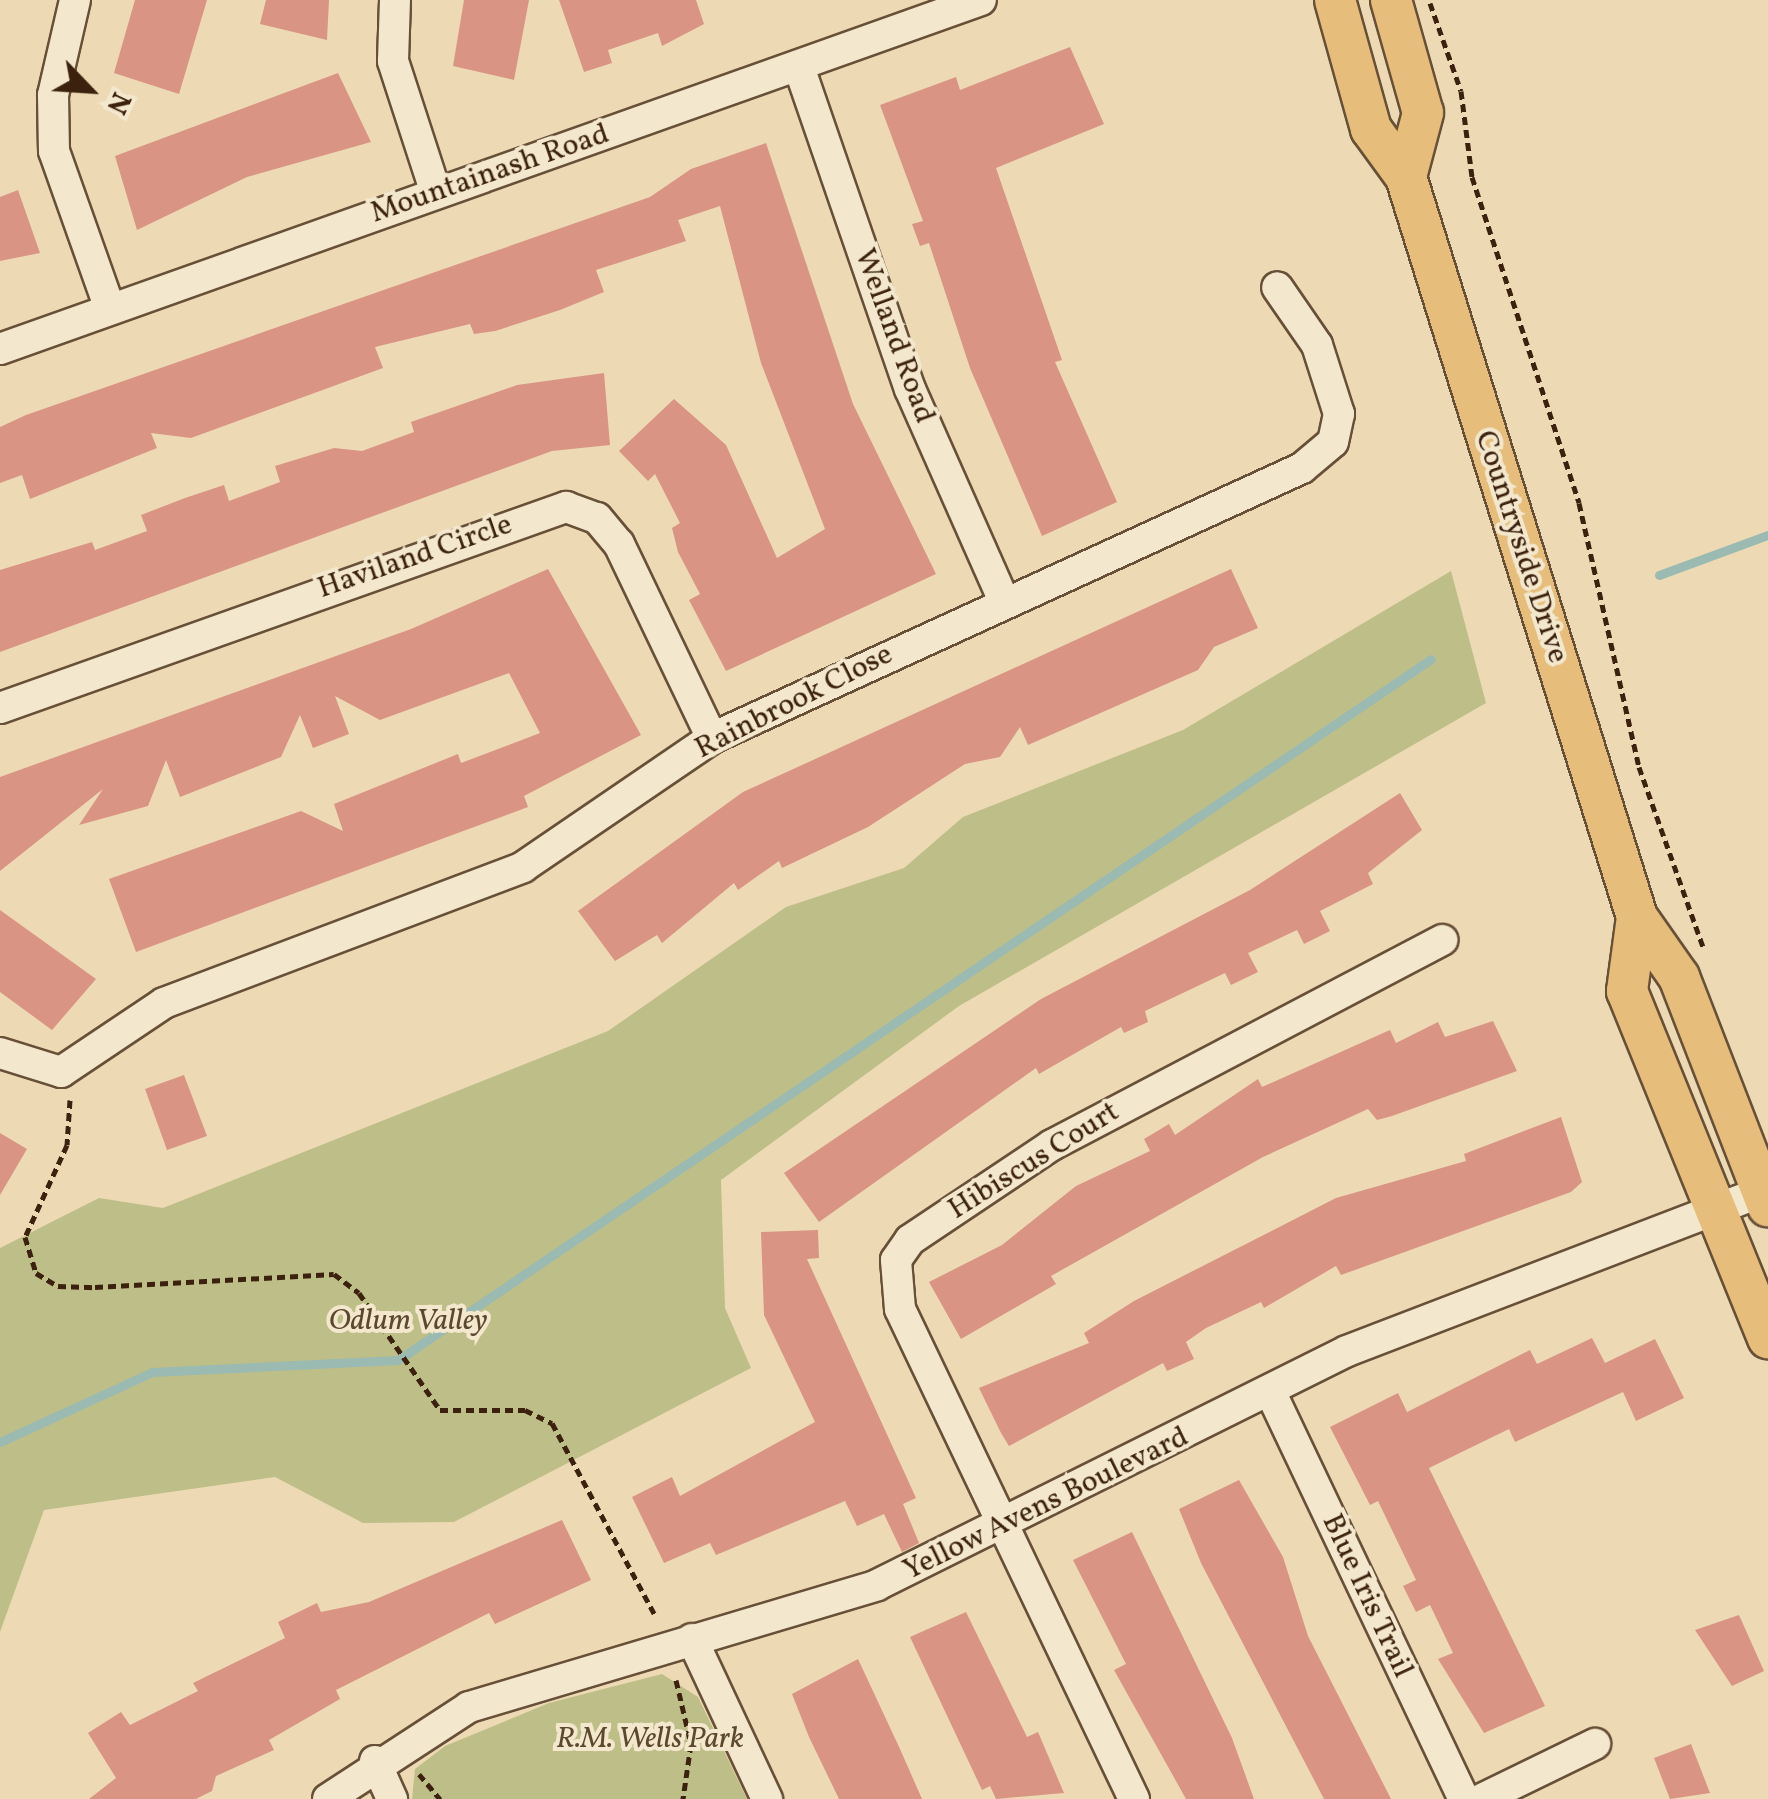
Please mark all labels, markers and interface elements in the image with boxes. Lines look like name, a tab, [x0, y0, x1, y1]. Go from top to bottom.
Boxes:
north arrow	[40, 40, 140, 140]
text: N	[96, 85, 140, 120]
street label: Mountainash Road	[366, 116, 614, 232]
street label: Welland Road	[846, 244, 942, 428]
street label: Countryside Drive	[1466, 426, 1576, 668]
street label: Haviland Circle	[313, 507, 517, 607]
street label: Rainbrook Close	[689, 637, 899, 767]
street label: Hibiscus Court	[942, 1094, 1126, 1228]
park label: Odlum Valley	[328, 1303, 488, 1339]
street label: Yellow Avens Boulevard	[897, 1419, 1195, 1589]
street label: Blue Iris Trail	[1313, 1508, 1421, 1684]
park label: R.M. Wells Park	[556, 1721, 744, 1757]

